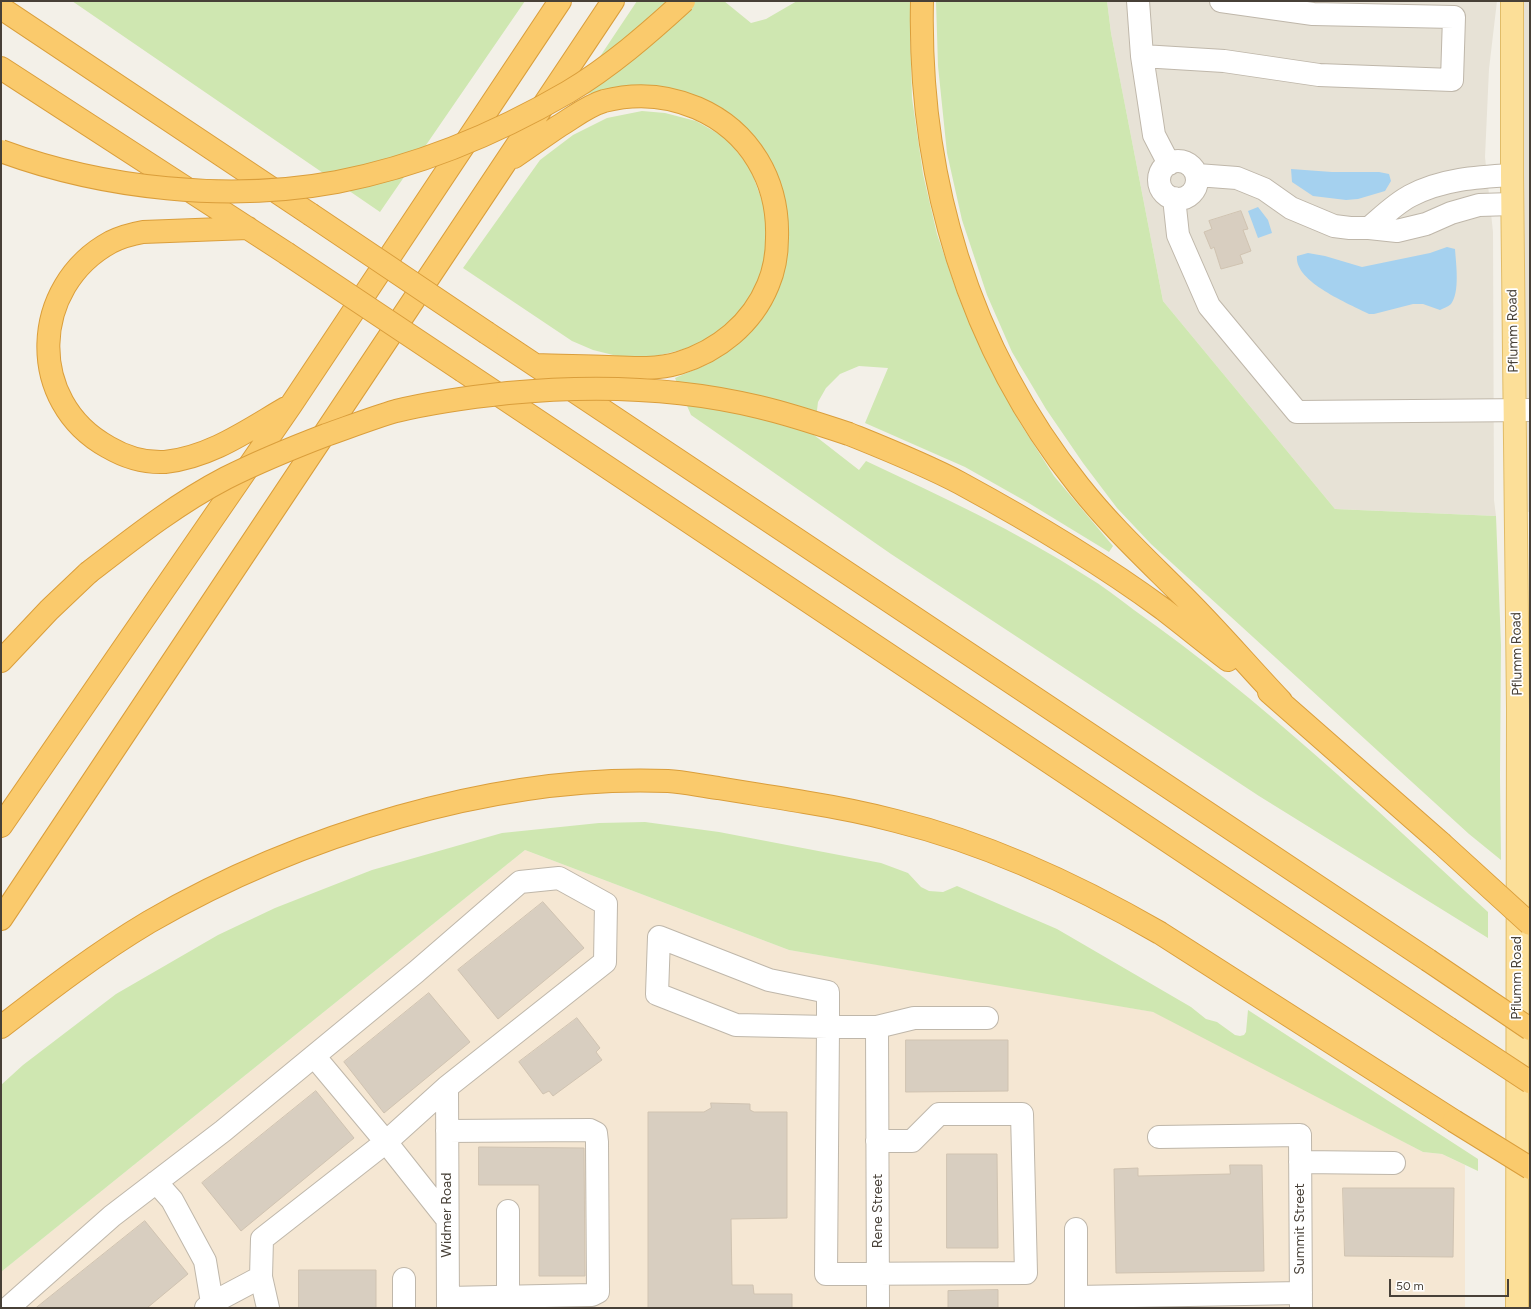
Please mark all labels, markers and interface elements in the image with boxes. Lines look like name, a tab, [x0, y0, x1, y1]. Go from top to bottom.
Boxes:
street label: Pflumm Road	[1504, 289, 1522, 373]
street label: Pflumm Road	[1508, 612, 1526, 696]
street label: Pflumm Road	[1509, 936, 1525, 1020]
street label: Widmer Road	[439, 1173, 455, 1257]
street label: Rene Street	[870, 1174, 886, 1248]
street label: Summit Street	[1292, 1183, 1308, 1275]
scale bar	[1391, 1271, 1511, 1297]
text: 50 m	[1396, 1279, 1424, 1293]

